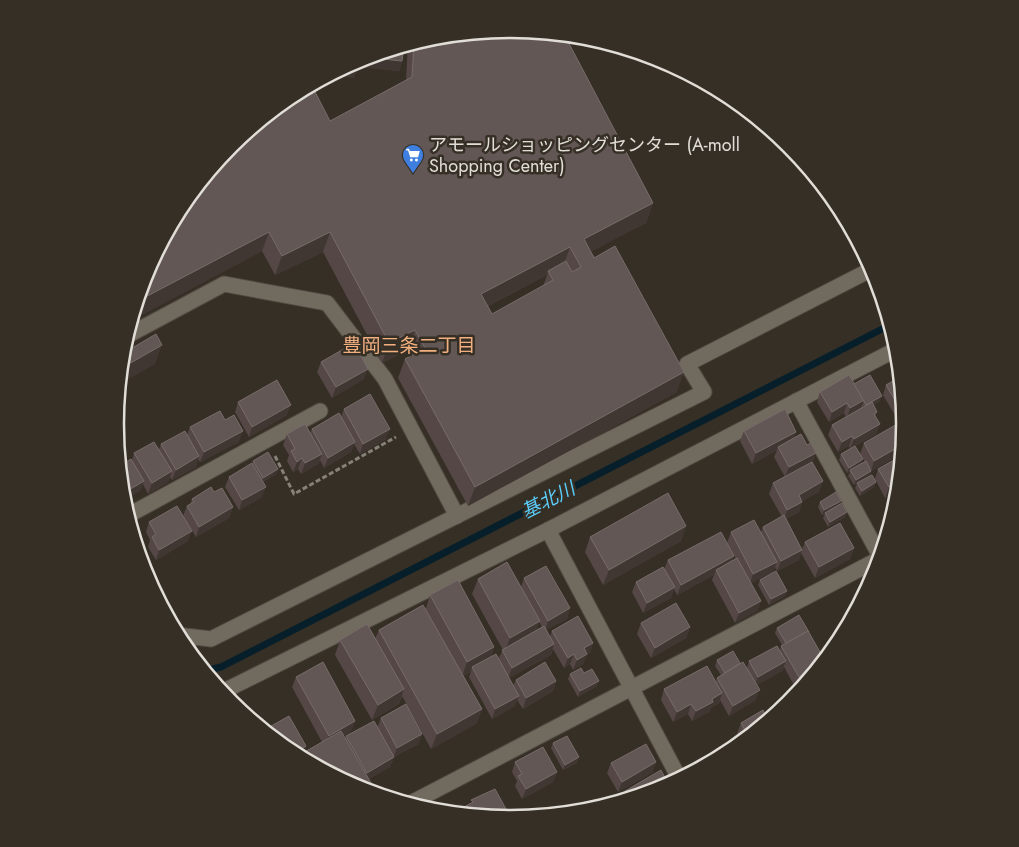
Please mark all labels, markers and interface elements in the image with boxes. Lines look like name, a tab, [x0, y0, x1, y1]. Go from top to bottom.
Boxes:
place label: アモールショッピングセンター (A-moll Shopping Center)	[429, 132, 740, 179]
supermarket icon: アモールショッピングセンター (A-moll Shopping Center)	[401, 143, 425, 174]
district label: 豊岡三条二丁目	[342, 332, 476, 359]
water label: 基北川	[516, 474, 581, 525]

